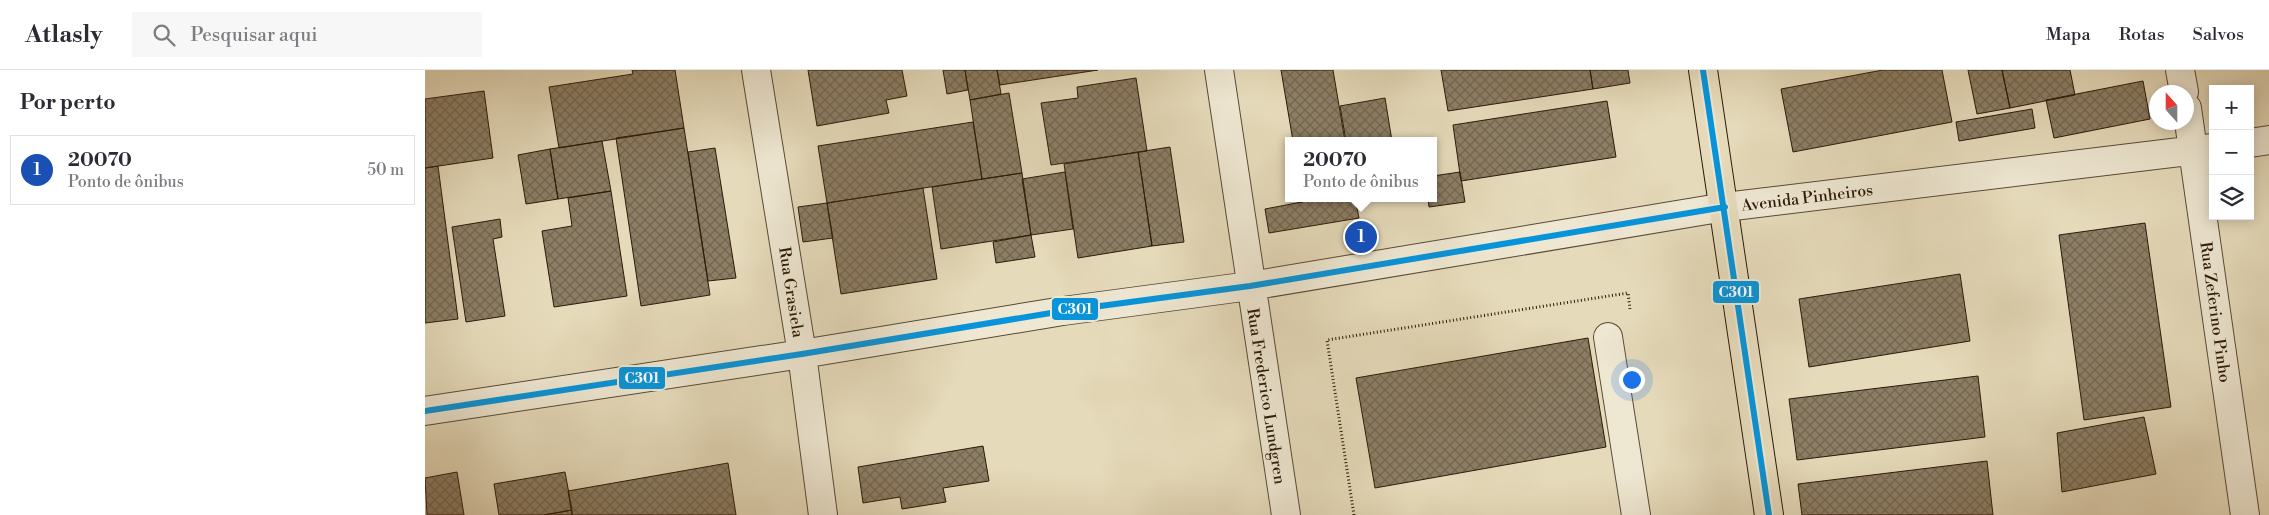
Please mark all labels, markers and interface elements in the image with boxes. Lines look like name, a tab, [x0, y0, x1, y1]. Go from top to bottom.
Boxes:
search box	[132, 12, 482, 57]
text: Atlasly	[25, 20, 102, 50]
icon: search	[150, 21, 178, 49]
text: Pesquisar aqui	[190, 23, 318, 47]
text: Mapa	[2046, 23, 2091, 46]
text: Rotas	[2119, 23, 2165, 46]
text: Salvos	[2193, 23, 2244, 46]
north arrow	[2149, 85, 2194, 130]
map controls	[2209, 85, 2254, 220]
button: +	[2209, 85, 2254, 130]
text: Por perto	[20, 90, 116, 116]
button: −	[2209, 130, 2254, 175]
popup	[1285, 137, 1437, 202]
text: 20070	[68, 148, 132, 172]
text: 20070	[1303, 148, 1367, 172]
text: 1	[33, 160, 41, 180]
text: 50 m	[367, 160, 404, 180]
text: Ponto de ônibus	[68, 172, 184, 192]
text: Ponto de ônibus	[1303, 172, 1419, 192]
button: layers	[2209, 175, 2254, 220]
street label: Avenida Pinheiros	[1739, 180, 1874, 216]
pin: 1	[1345, 218, 1377, 256]
street label: Rua Zeferino Pinho	[2195, 240, 2235, 384]
street label: Rua Grasiela	[774, 245, 808, 340]
line badge: C301	[1712, 280, 1760, 304]
text: C301	[1719, 284, 1754, 302]
line badge: C301	[1051, 297, 1099, 321]
text: C301	[1058, 301, 1093, 319]
street label: Rua Frederico Lundgren	[1242, 307, 1290, 486]
line badge: C301	[618, 366, 666, 390]
your location	[1619, 367, 1645, 393]
text: C301	[625, 370, 660, 388]

